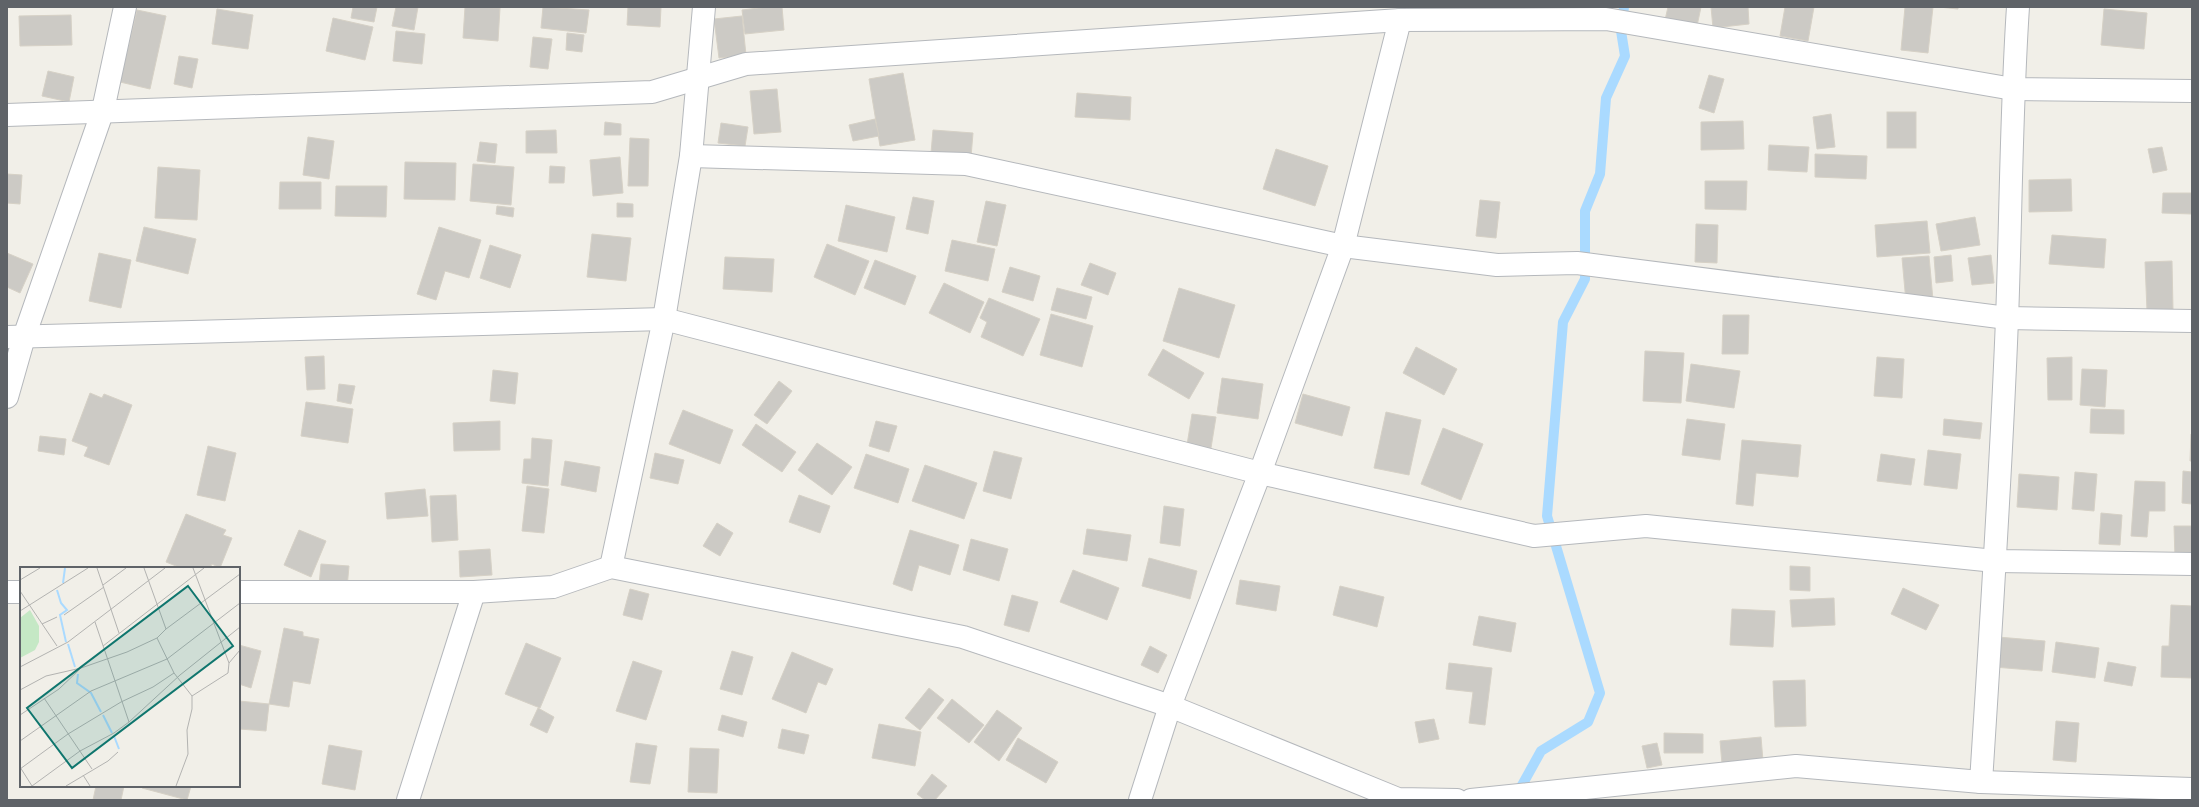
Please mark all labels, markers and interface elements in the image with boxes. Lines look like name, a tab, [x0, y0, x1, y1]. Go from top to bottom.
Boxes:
inset map	[20, 567, 240, 787]

